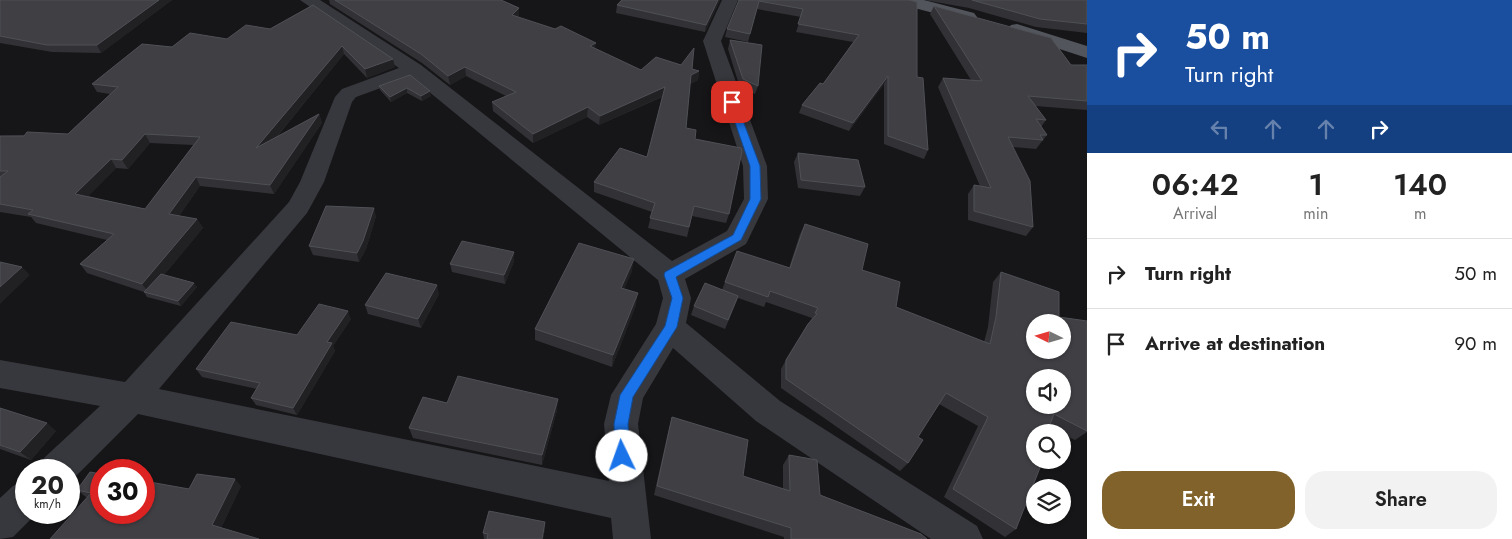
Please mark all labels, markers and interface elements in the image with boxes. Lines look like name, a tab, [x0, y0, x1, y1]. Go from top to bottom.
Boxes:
text: 50 m	[1185, 12, 1270, 62]
icon: right	[1102, 20, 1167, 85]
text: Turn right	[1185, 58, 1273, 90]
pin	[711, 81, 753, 123]
icon: arrive	[718, 88, 746, 116]
icon: left	[1206, 115, 1234, 143]
icon: ahead	[1259, 115, 1287, 143]
icon: ahead	[1312, 115, 1340, 143]
icon: right	[1365, 115, 1393, 143]
text: 06:42	[1152, 163, 1239, 206]
text: 1	[1309, 163, 1323, 206]
text: 140	[1393, 163, 1447, 206]
text: Arrival	[1173, 202, 1217, 225]
text: min	[1303, 202, 1328, 225]
text: m	[1414, 202, 1426, 225]
icon: right	[1102, 260, 1130, 288]
text: Turn right	[1145, 260, 1231, 287]
text: 50 m	[1454, 260, 1497, 287]
north arrow	[1026, 314, 1071, 359]
map controls	[1026, 314, 1071, 524]
icon: arrive	[1102, 330, 1130, 358]
text: Arrive at destination	[1145, 330, 1325, 357]
text: 90 m	[1454, 330, 1497, 357]
button: sound	[1026, 369, 1071, 414]
button: search	[1026, 424, 1071, 469]
position arrow	[595, 429, 647, 481]
speed limit sign: 30	[90, 459, 155, 524]
text: 20	[31, 467, 64, 503]
button: Exit	[1102, 471, 1295, 529]
button: Share	[1305, 471, 1497, 529]
button: layers	[1026, 479, 1071, 524]
text: km/h	[34, 495, 61, 513]

